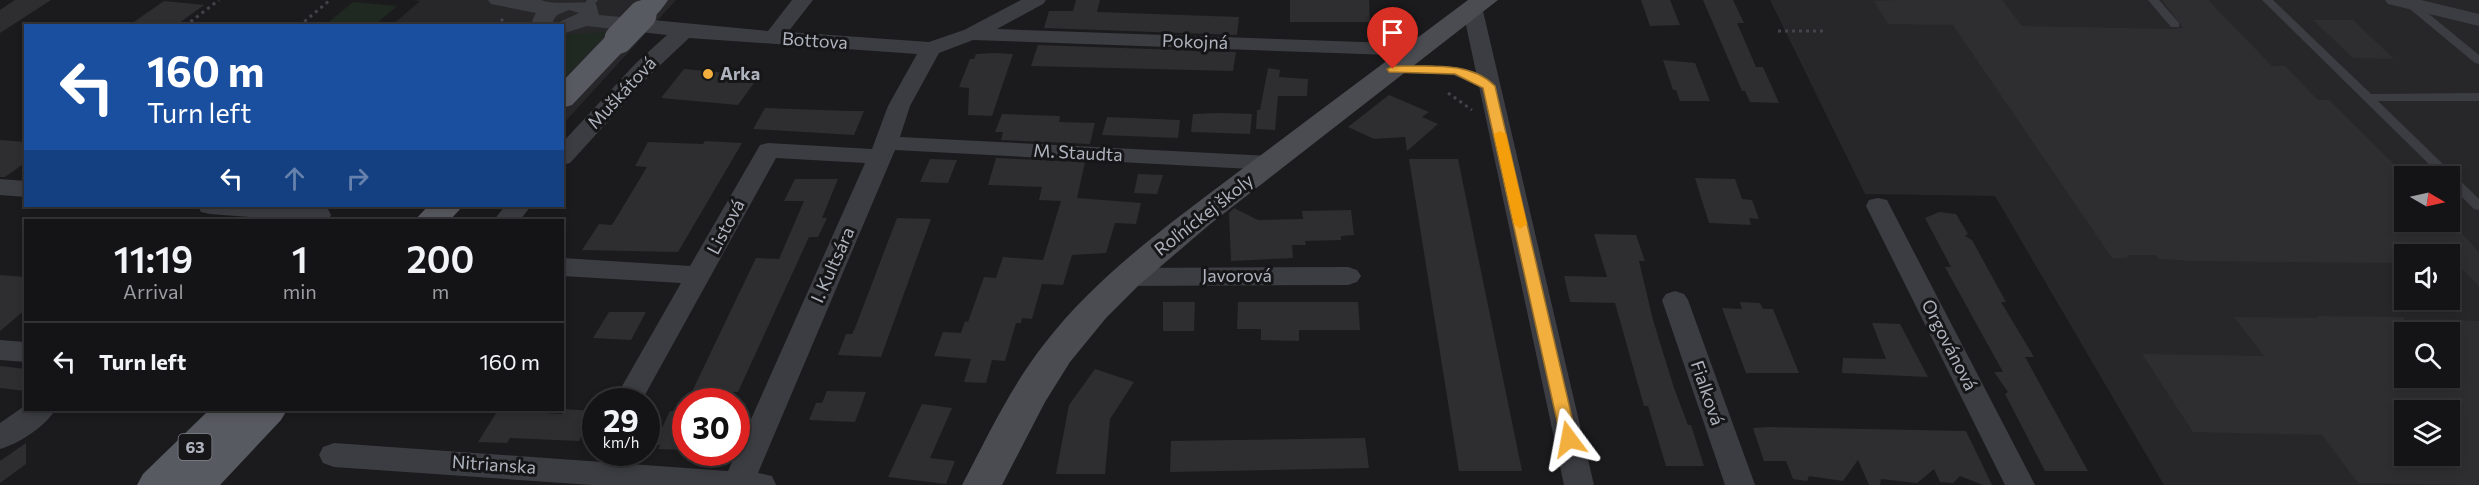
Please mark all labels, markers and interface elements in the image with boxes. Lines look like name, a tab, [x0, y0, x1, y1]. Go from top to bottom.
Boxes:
pin	[1367, 7, 1418, 69]
icon: arrive	[1376, 16, 1409, 49]
street label: Bottova	[781, 27, 849, 53]
street label: Pokojná	[1162, 29, 1228, 53]
text: 160 m	[147, 44, 265, 96]
icon: left	[48, 48, 126, 126]
street label: Muškátová	[582, 52, 660, 133]
place label: Arka	[720, 62, 760, 84]
marker: Arka	[701, 67, 715, 81]
text: Turn left	[147, 96, 251, 129]
street label: M. Staudta	[1033, 139, 1123, 165]
icon: left	[215, 162, 248, 195]
icon: ahead	[278, 162, 311, 195]
icon: right	[341, 162, 374, 195]
north arrow	[2394, 166, 2460, 232]
map controls	[2394, 166, 2460, 466]
street label: Roľníckej školy	[1149, 169, 1257, 260]
street label: Listová	[702, 195, 749, 258]
street label: I. Kultsára	[806, 223, 859, 306]
text: 11:19	[114, 236, 193, 280]
text: 1	[292, 236, 308, 280]
text: 200	[407, 236, 474, 280]
button: sound	[2394, 244, 2460, 310]
street label: Javorová	[1202, 264, 1272, 286]
text: Arrival	[123, 279, 184, 303]
text: min	[283, 279, 317, 303]
text: m	[432, 279, 449, 303]
street label: Orgovánová	[1918, 295, 1982, 394]
button: search	[2394, 322, 2460, 388]
icon: left	[48, 345, 81, 378]
text: Turn left	[99, 348, 186, 375]
text: 160 m	[479, 348, 540, 375]
street label: Fialková	[1687, 357, 1729, 428]
speed limit sign: 30	[672, 388, 750, 466]
button: layers	[2394, 400, 2460, 466]
text: 29	[603, 401, 639, 438]
position arrow	[1537, 407, 1601, 471]
text: km/h	[603, 433, 639, 451]
road number: 63	[178, 434, 212, 460]
street label: Nitrianska	[451, 450, 537, 478]

